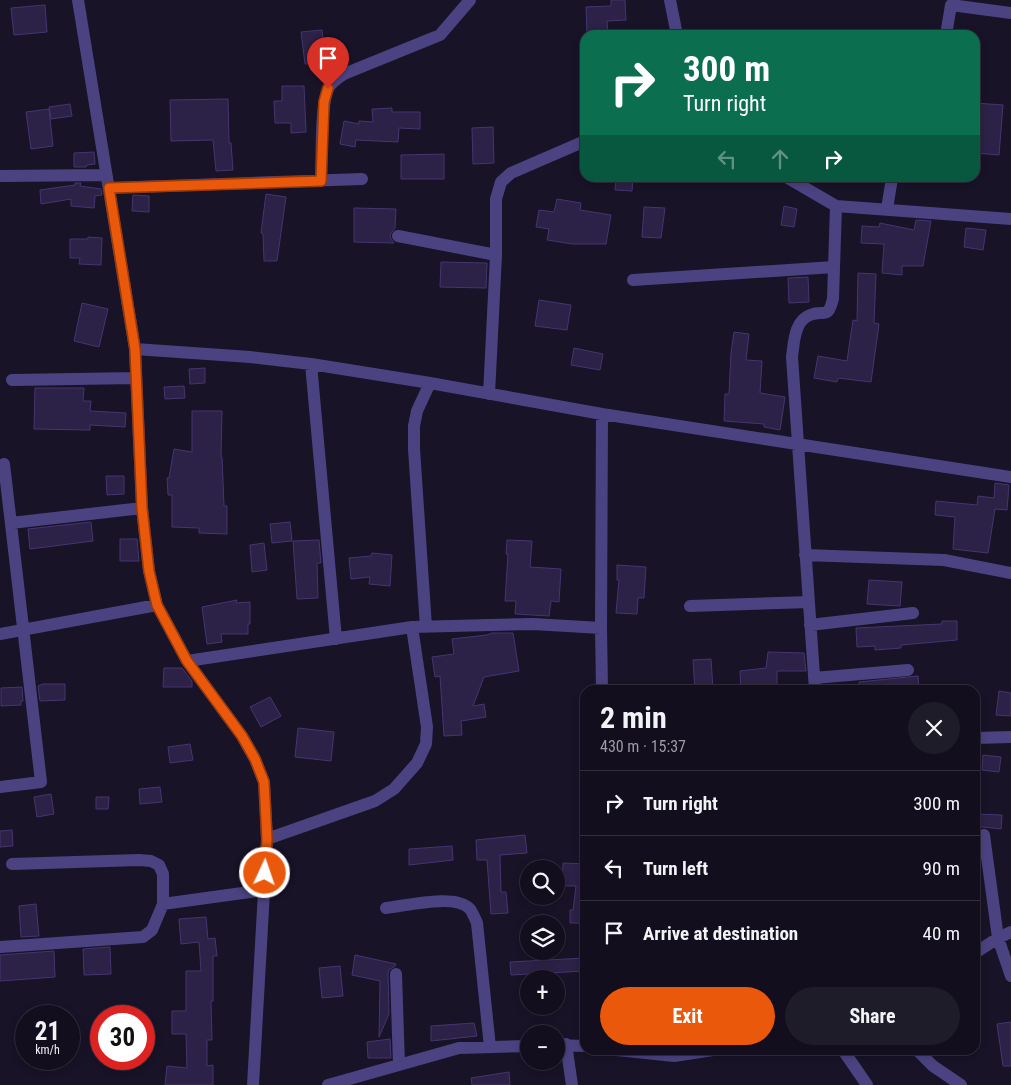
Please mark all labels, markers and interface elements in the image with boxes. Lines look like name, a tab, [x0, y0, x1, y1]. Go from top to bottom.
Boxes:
pin	[307, 37, 349, 88]
icon: arrive	[314, 44, 342, 72]
text: 300 m	[683, 49, 770, 90]
icon: right	[600, 50, 665, 115]
text: Turn right	[683, 91, 766, 116]
icon: left	[713, 145, 741, 173]
icon: ahead	[766, 145, 794, 173]
icon: right	[819, 145, 847, 173]
text: 2 min	[600, 700, 667, 735]
button: close	[908, 702, 960, 754]
text: 430 m · 15:37	[600, 737, 686, 756]
icon: right	[600, 789, 628, 817]
text: Turn right	[643, 792, 718, 815]
text: 300 m	[913, 792, 960, 815]
position arrow	[238, 846, 290, 898]
icon: left	[600, 854, 628, 882]
text: Turn left	[643, 857, 708, 880]
text: 90 m	[923, 857, 960, 880]
map controls	[520, 860, 565, 1070]
button: search	[520, 860, 565, 905]
button: layers	[520, 915, 565, 960]
icon: arrive	[600, 919, 628, 947]
text: Arrive at destination	[643, 922, 798, 945]
text: 40 m	[923, 922, 960, 945]
button: +	[520, 970, 565, 1015]
button: Exit	[600, 987, 775, 1045]
button: Share	[785, 987, 960, 1045]
speed limit sign: 30	[90, 1005, 155, 1070]
text: 21	[35, 1017, 60, 1046]
button: −	[520, 1025, 565, 1070]
text: km/h	[35, 1043, 60, 1057]

